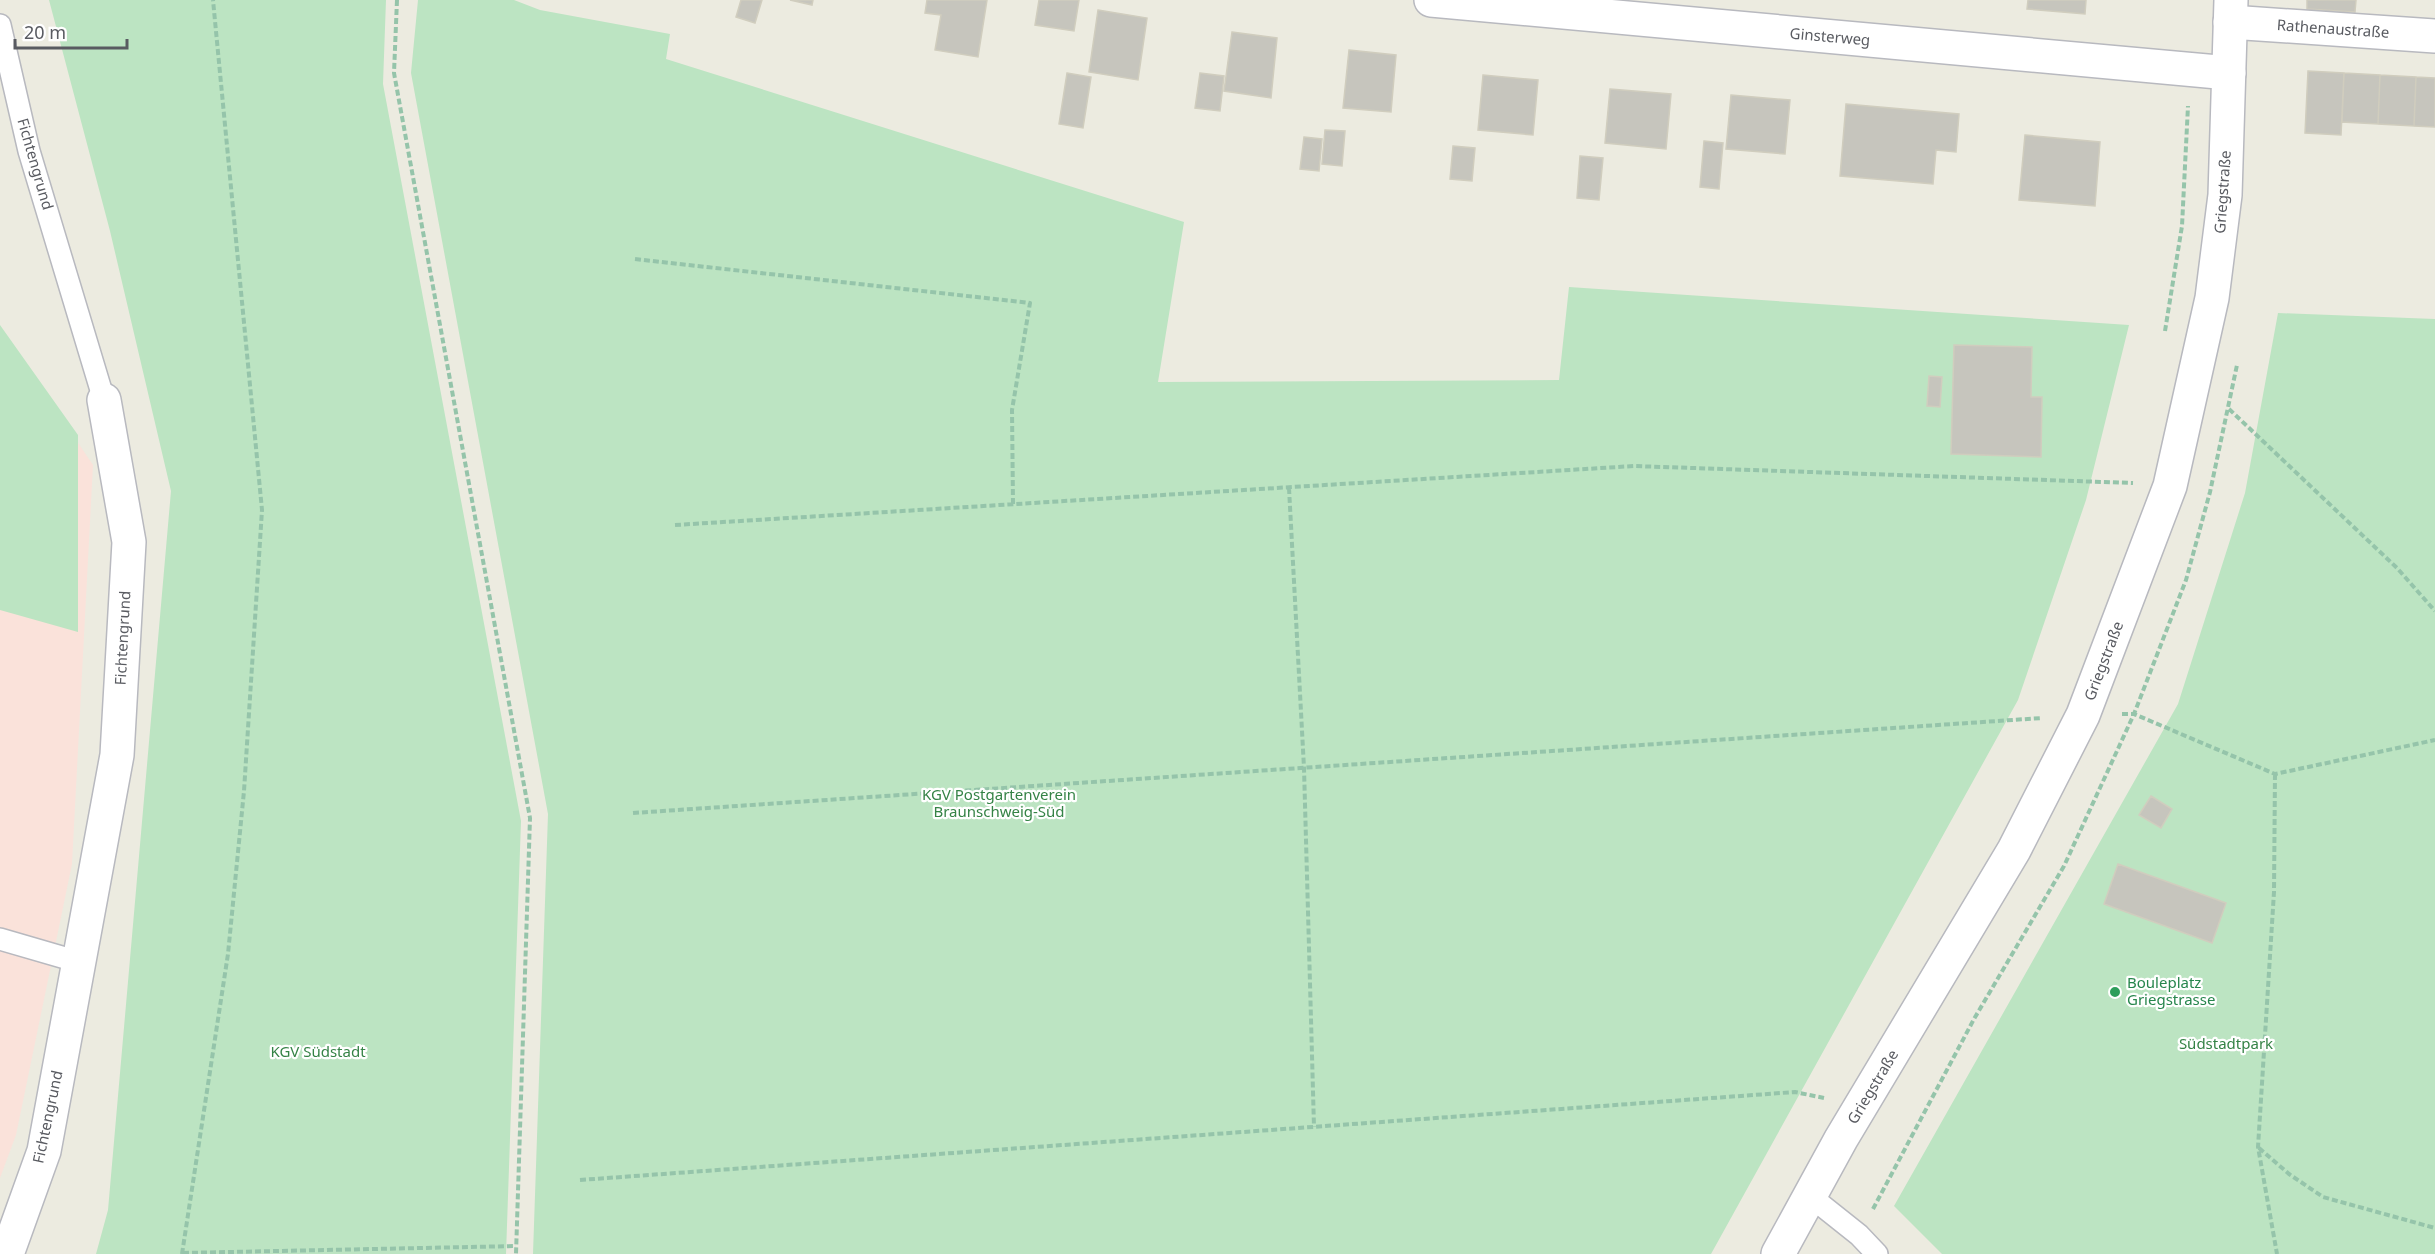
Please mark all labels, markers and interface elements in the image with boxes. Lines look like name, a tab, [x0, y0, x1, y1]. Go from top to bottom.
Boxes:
scale bar	[15, 12, 128, 50]
street label: Rathenaustraße	[2276, 14, 2390, 42]
text: 20 m	[24, 20, 66, 44]
street label: Ginsterweg	[1789, 23, 1871, 49]
street label: Fichtengrund	[13, 116, 59, 212]
street label: Griegstraße	[2209, 150, 2235, 234]
street label: Fichtengrund	[110, 590, 134, 686]
street label: Griegstraße	[2079, 618, 2127, 703]
park label: KGV Postgartenverein Braunschweig-Süd	[922, 784, 1076, 821]
place label: Bouleplatz Griegstrasse	[2127, 972, 2215, 1009]
marker: Bouleplatz Griegstrasse	[2108, 985, 2122, 999]
park label: Südstadtpark	[2179, 1033, 2273, 1053]
park label: KGV Südstadt	[270, 1041, 366, 1061]
street label: Griegstraße	[1842, 1046, 1902, 1127]
street label: Fichtengrund	[27, 1069, 67, 1165]

